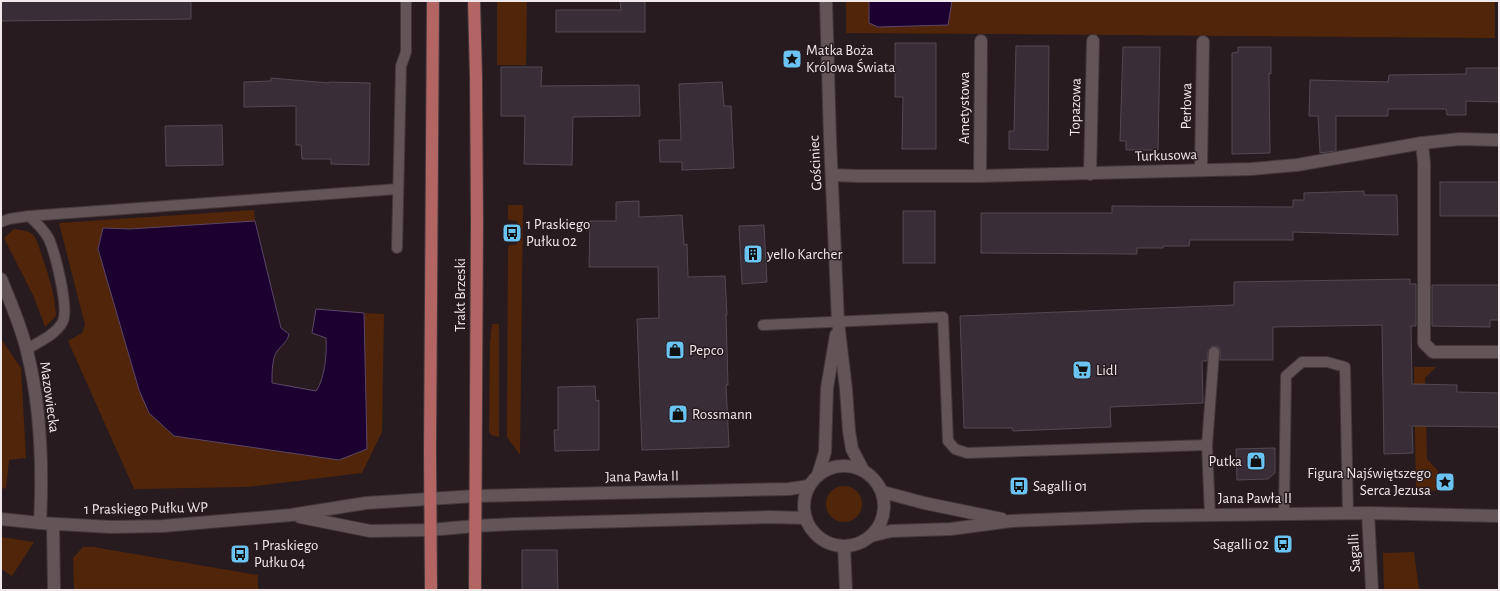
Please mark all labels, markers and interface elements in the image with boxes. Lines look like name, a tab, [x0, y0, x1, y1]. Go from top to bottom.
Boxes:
place label: Matka Boża Królowa Świata	[806, 43, 896, 75]
place icon: Matka Boża Królowa Świata	[781, 48, 803, 70]
street label: Ametystowa	[957, 72, 972, 144]
street label: Topazowa	[1067, 78, 1084, 136]
street label: Perłowa	[1179, 82, 1194, 130]
street label: Gościniec	[807, 135, 824, 191]
street label: Turkusowa	[1134, 147, 1198, 164]
place label: 1 Praskiego Pułku 02	[526, 217, 590, 249]
bus stop icon: 1 Praskiego Pułku 02	[501, 222, 523, 244]
building icon: yello Karcher	[742, 243, 764, 265]
place label: yello Karcher	[766, 247, 843, 262]
street label: Trakt Brzeski	[453, 258, 468, 332]
shop icon: Pepco	[664, 339, 686, 361]
place label: Pepco	[689, 343, 724, 358]
supermarket icon: Lidl	[1071, 359, 1093, 381]
street label: Mazowiecka	[37, 361, 62, 434]
place label: Lidl	[1096, 363, 1117, 378]
shop icon: Rossmann	[667, 403, 689, 425]
place label: Rossmann	[692, 407, 752, 422]
shop icon: Putka	[1245, 450, 1267, 472]
place label: Putka	[1209, 454, 1242, 469]
place label: Figura Najświętszego Serca Jezusa	[1307, 466, 1431, 498]
street label: Jana Pawła II	[605, 468, 679, 485]
place icon: Figura Najświętszego Serca Jezusa	[1434, 471, 1456, 493]
bus stop icon: Sagalli 01	[1008, 475, 1030, 497]
place label: Sagalli 01	[1033, 479, 1087, 494]
street label: Jana Pawła II	[1218, 491, 1292, 506]
street label: 1 Praskiego Pułku WP	[84, 500, 208, 517]
bus stop icon: Sagalli 02	[1272, 533, 1294, 555]
street label: Sagalli	[1346, 533, 1363, 573]
place label: Sagalli 02	[1213, 537, 1269, 552]
place label: 1 Praskiego Pułku 04	[254, 538, 318, 570]
bus stop icon: 1 Praskiego Pułku 04	[229, 543, 251, 565]

